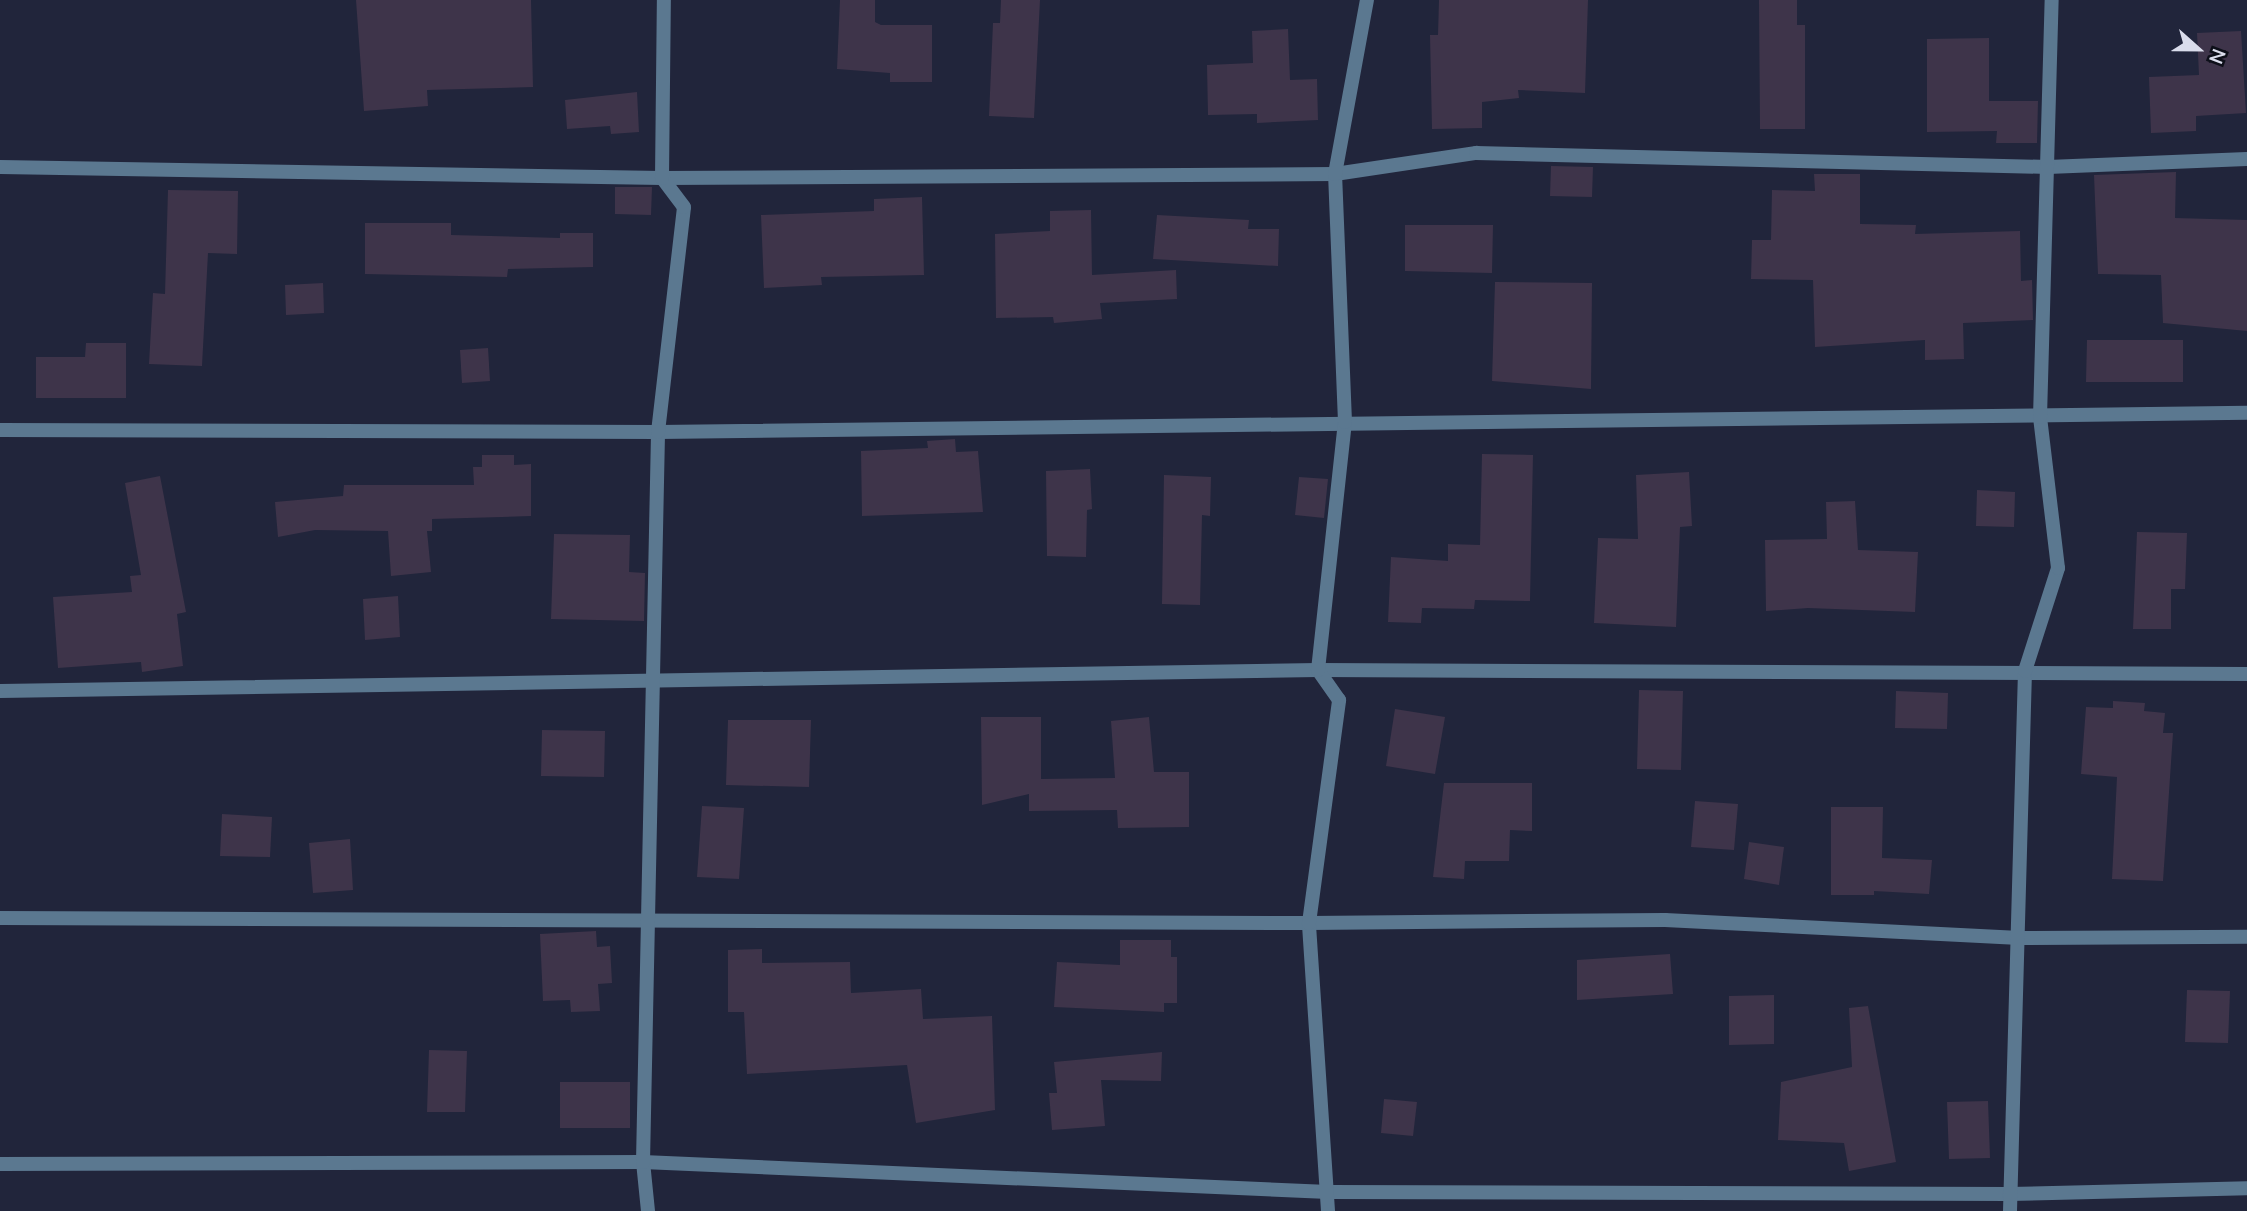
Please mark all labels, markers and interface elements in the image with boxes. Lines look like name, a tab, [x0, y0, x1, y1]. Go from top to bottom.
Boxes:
north arrow	[2163, 14, 2233, 84]
text: N	[2204, 46, 2231, 68]

